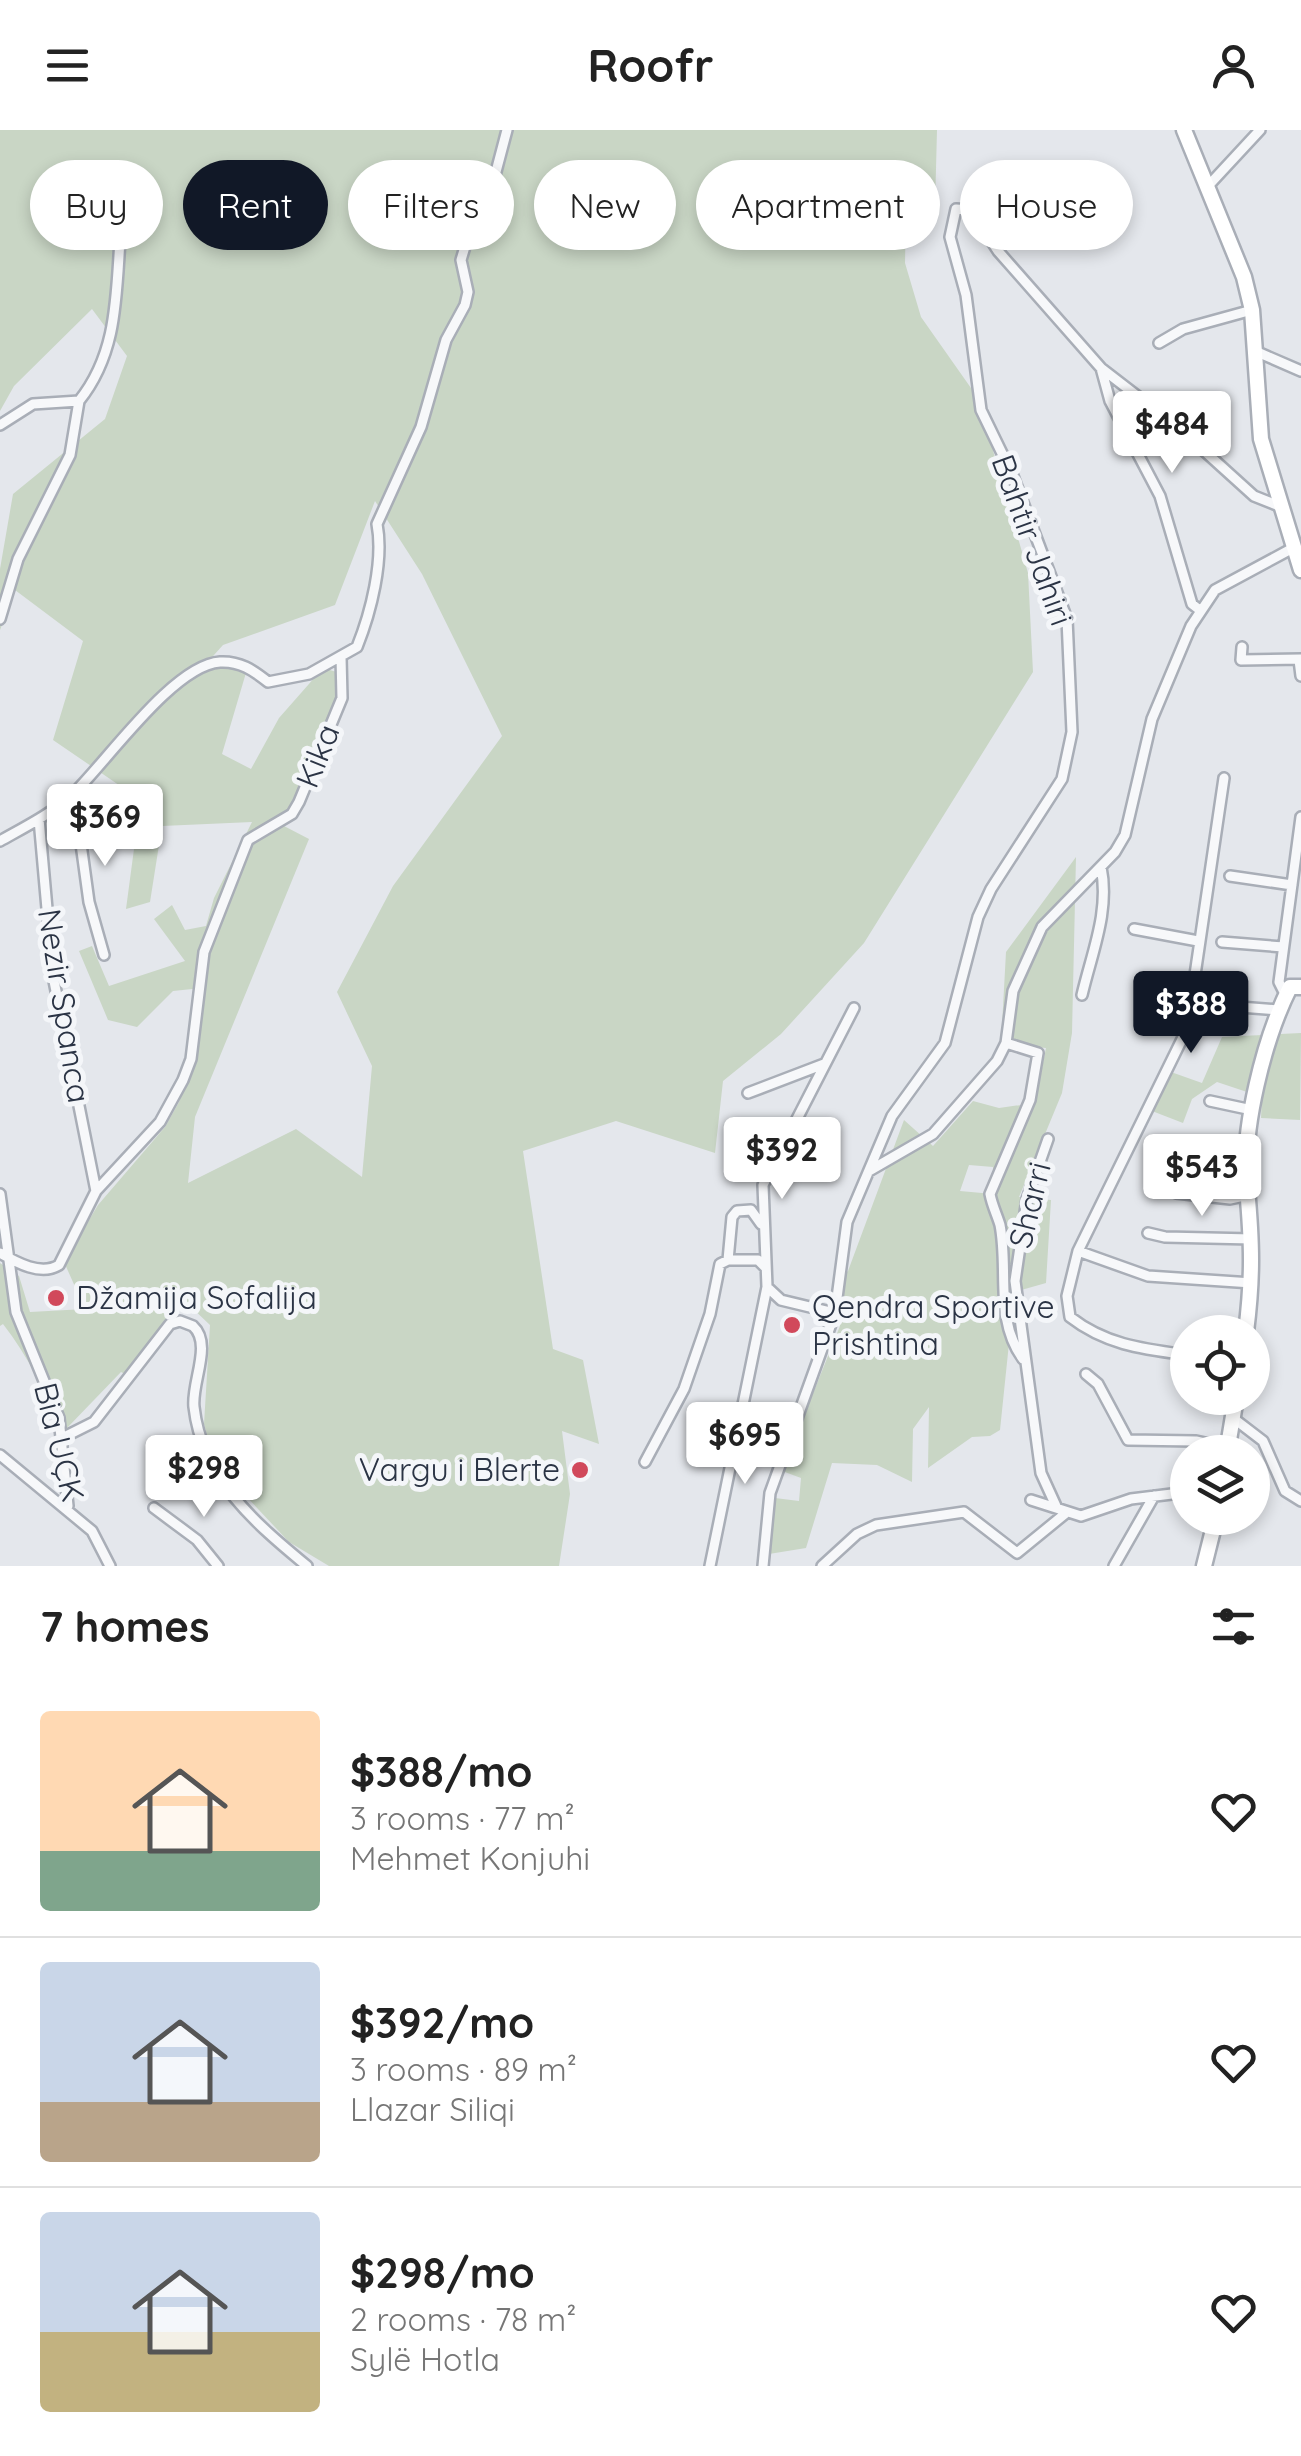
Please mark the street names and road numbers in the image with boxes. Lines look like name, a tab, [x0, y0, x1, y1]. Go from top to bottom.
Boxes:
street label: Bahtir Jahiri	[984, 449, 1082, 631]
street label: Kika	[286, 718, 348, 793]
street label: Nezir Spanca	[30, 906, 100, 1106]
street label: Sharri	[999, 1158, 1059, 1252]
street label: Bia UÇK	[26, 1378, 94, 1505]

